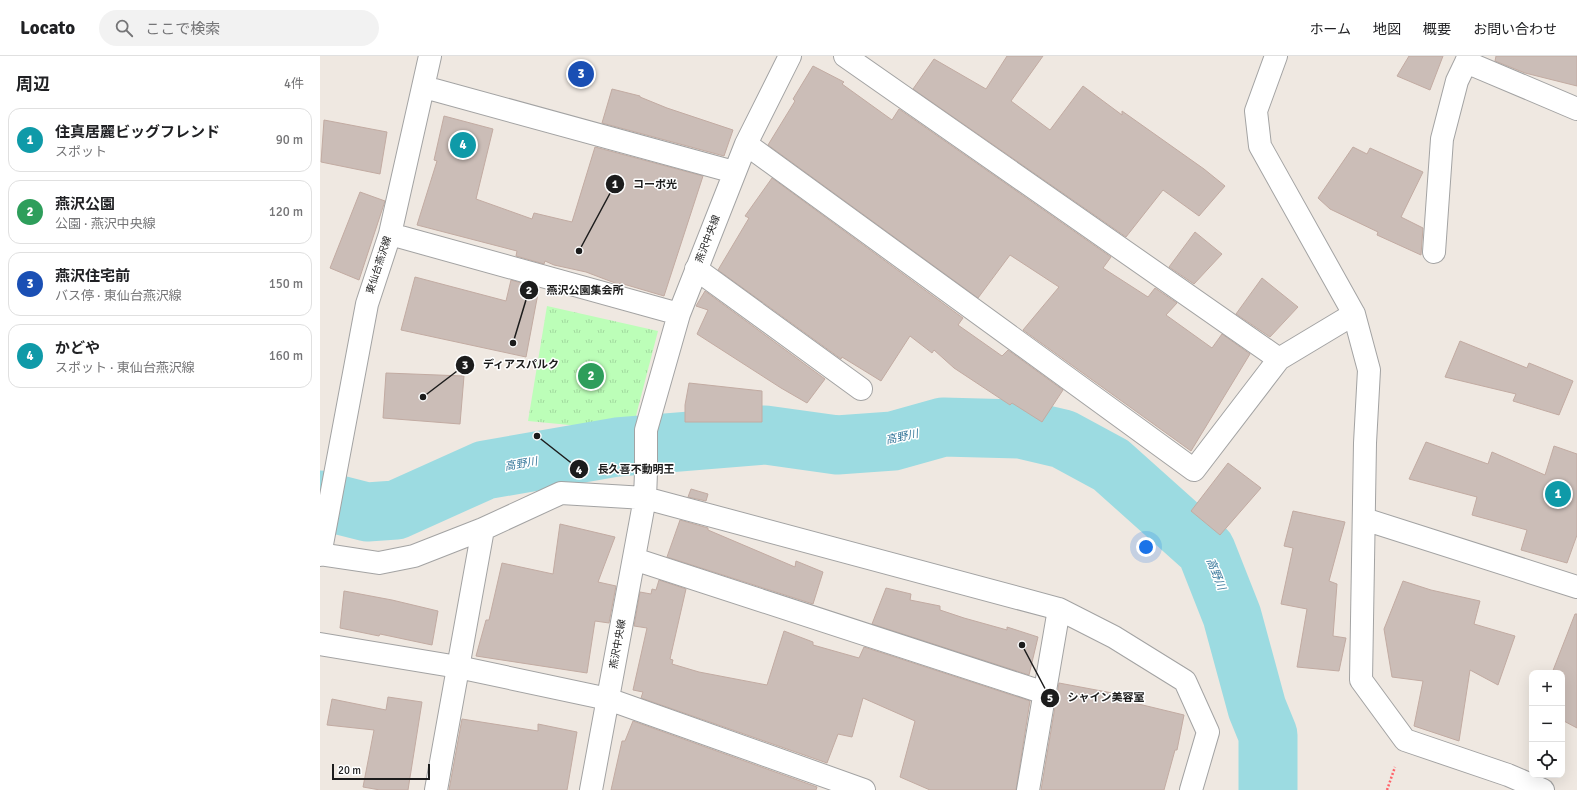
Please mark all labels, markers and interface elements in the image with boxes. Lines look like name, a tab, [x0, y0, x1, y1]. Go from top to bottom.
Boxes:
search box	[99, 10, 379, 46]
text: Locato	[20, 16, 75, 40]
icon: search	[113, 17, 135, 39]
text: ここで検索	[145, 20, 220, 38]
text: ホーム	[1309, 21, 1351, 38]
text: 地図	[1373, 21, 1401, 38]
text: 概要	[1423, 21, 1451, 38]
text: お問い合わせ	[1473, 21, 1557, 38]
pin: 3	[568, 59, 594, 89]
text: 周辺	[16, 74, 50, 95]
text: 4件	[284, 76, 304, 92]
text: 住真居麗ビッグフレンド	[55, 123, 220, 141]
pin: 4	[450, 130, 476, 160]
text: 1	[26, 132, 34, 148]
text: 90 m	[276, 132, 303, 148]
text: スポット	[55, 144, 107, 160]
callout: コーポ光	[605, 173, 685, 196]
text: 1	[612, 177, 619, 192]
text: コーポ光	[633, 178, 677, 191]
text: 燕沢公園	[55, 195, 115, 213]
text: 2	[26, 204, 34, 220]
text: 120 m	[269, 204, 303, 220]
street label: 燕沢中央線	[693, 214, 723, 264]
text: 公園 · 燕沢中央線	[55, 216, 156, 232]
street label: 東仙台燕沢線	[364, 235, 394, 295]
text: 燕沢住宅前	[55, 267, 130, 285]
text: 3	[26, 276, 34, 292]
text: 150 m	[269, 276, 303, 292]
callout: 燕沢公園集会所	[519, 278, 632, 301]
text: 2	[526, 283, 532, 298]
text: 燕沢公園集会所	[547, 284, 624, 297]
text: バス停 · 東仙台燕沢線	[55, 288, 182, 304]
text: かどや	[55, 339, 100, 357]
text: 4	[26, 348, 34, 364]
text: 160 m	[269, 348, 303, 364]
callout: ディアスパルク	[455, 353, 568, 376]
text: 3	[462, 358, 468, 373]
text: ディアスパルク	[483, 358, 559, 371]
text: スポット · 東仙台燕沢線	[55, 360, 195, 376]
pin: 2	[578, 361, 604, 391]
water label: 高野川	[885, 427, 920, 447]
water label: 高野川	[504, 455, 539, 473]
callout: 長久喜不動明王	[569, 458, 682, 481]
text: 4	[576, 463, 583, 478]
text: 長久喜不動明王	[598, 463, 675, 476]
pin: 1	[1545, 479, 1571, 509]
your location	[1136, 537, 1156, 557]
water label: 高野川	[1204, 556, 1229, 593]
street label: 燕沢中央線	[608, 618, 628, 670]
map controls	[1529, 670, 1565, 778]
button: +	[1529, 670, 1565, 706]
callout: シャイン美容室	[1040, 686, 1153, 709]
text: 5	[1047, 691, 1053, 706]
text: シャイン美容室	[1068, 691, 1145, 704]
button: −	[1529, 706, 1565, 742]
button: locate	[1529, 742, 1565, 778]
scale bar	[332, 762, 430, 781]
text: 20 m	[338, 764, 361, 777]

